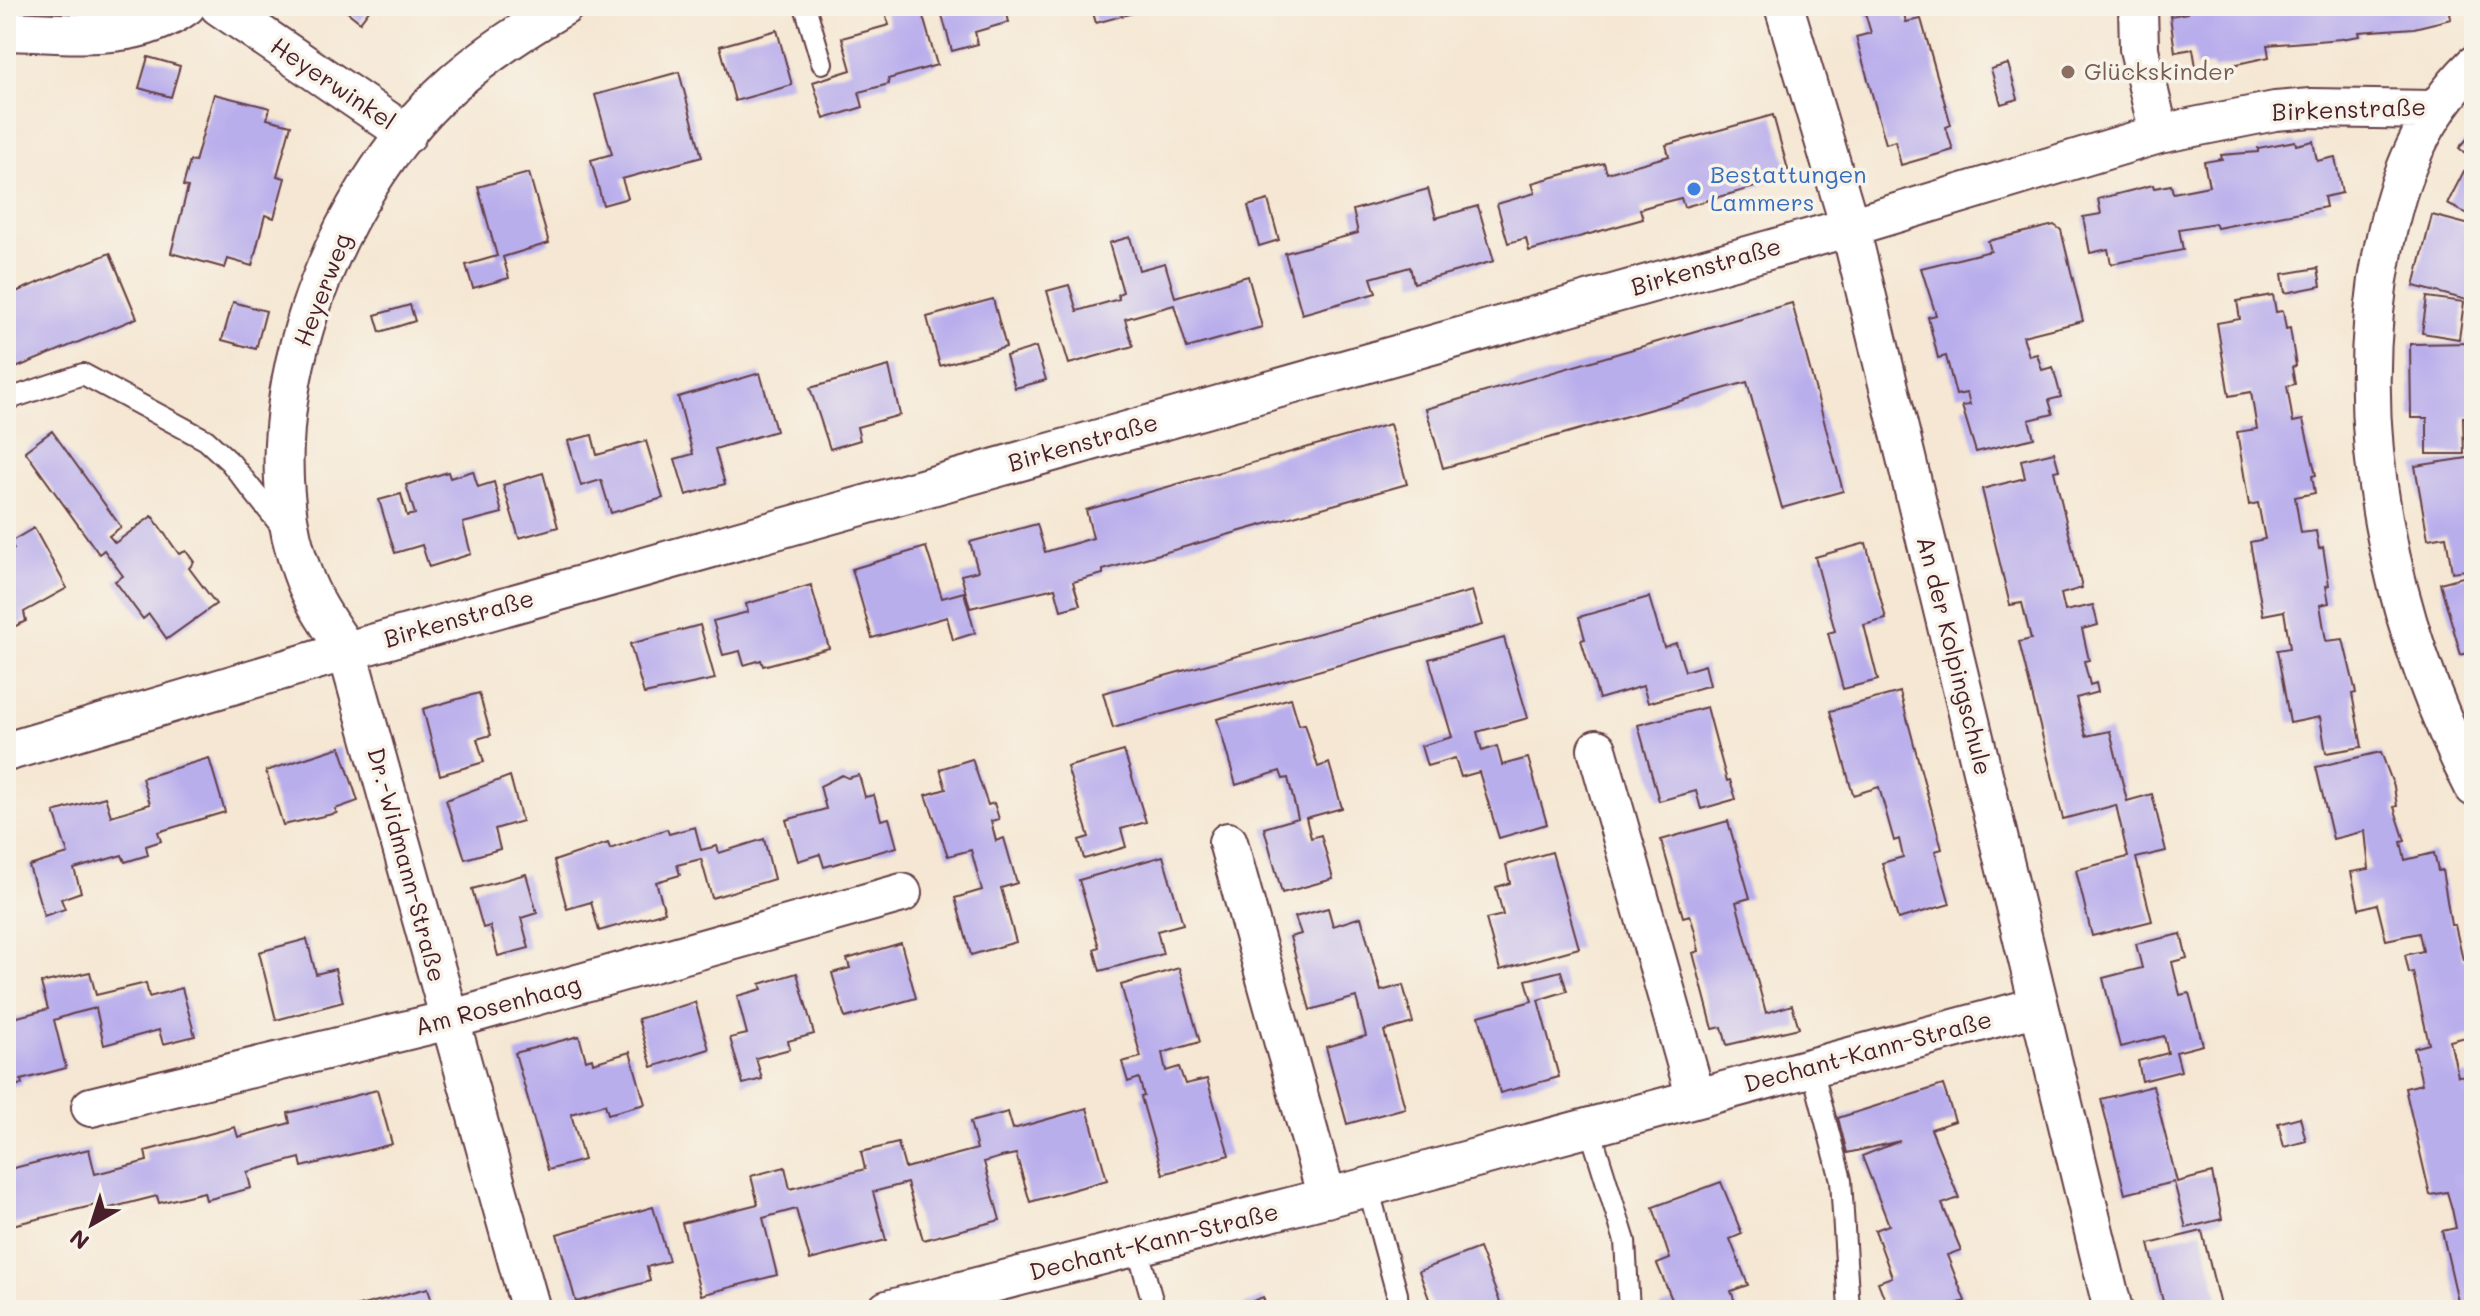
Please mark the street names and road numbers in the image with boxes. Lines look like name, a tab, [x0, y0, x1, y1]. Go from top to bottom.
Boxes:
street label: Heyerwinkel	[265, 30, 402, 136]
street label: Birkenstraße	[2271, 90, 2427, 127]
street label: Heyerweg	[286, 228, 357, 350]
street label: Birkenstraße	[1627, 229, 1784, 302]
street label: Birkenstraße	[1004, 405, 1161, 478]
street label: An der Kolpingschule	[1911, 533, 2000, 778]
street label: Birkenstraße	[380, 581, 537, 654]
street label: Dr.-Widmann-Straße	[361, 744, 454, 985]
street label: Am Rosenhaag	[411, 968, 584, 1042]
street label: Dechant-Kann-Straße	[1740, 1003, 1995, 1099]
street label: Dechant-Kann-Straße	[1026, 1195, 1281, 1286]

